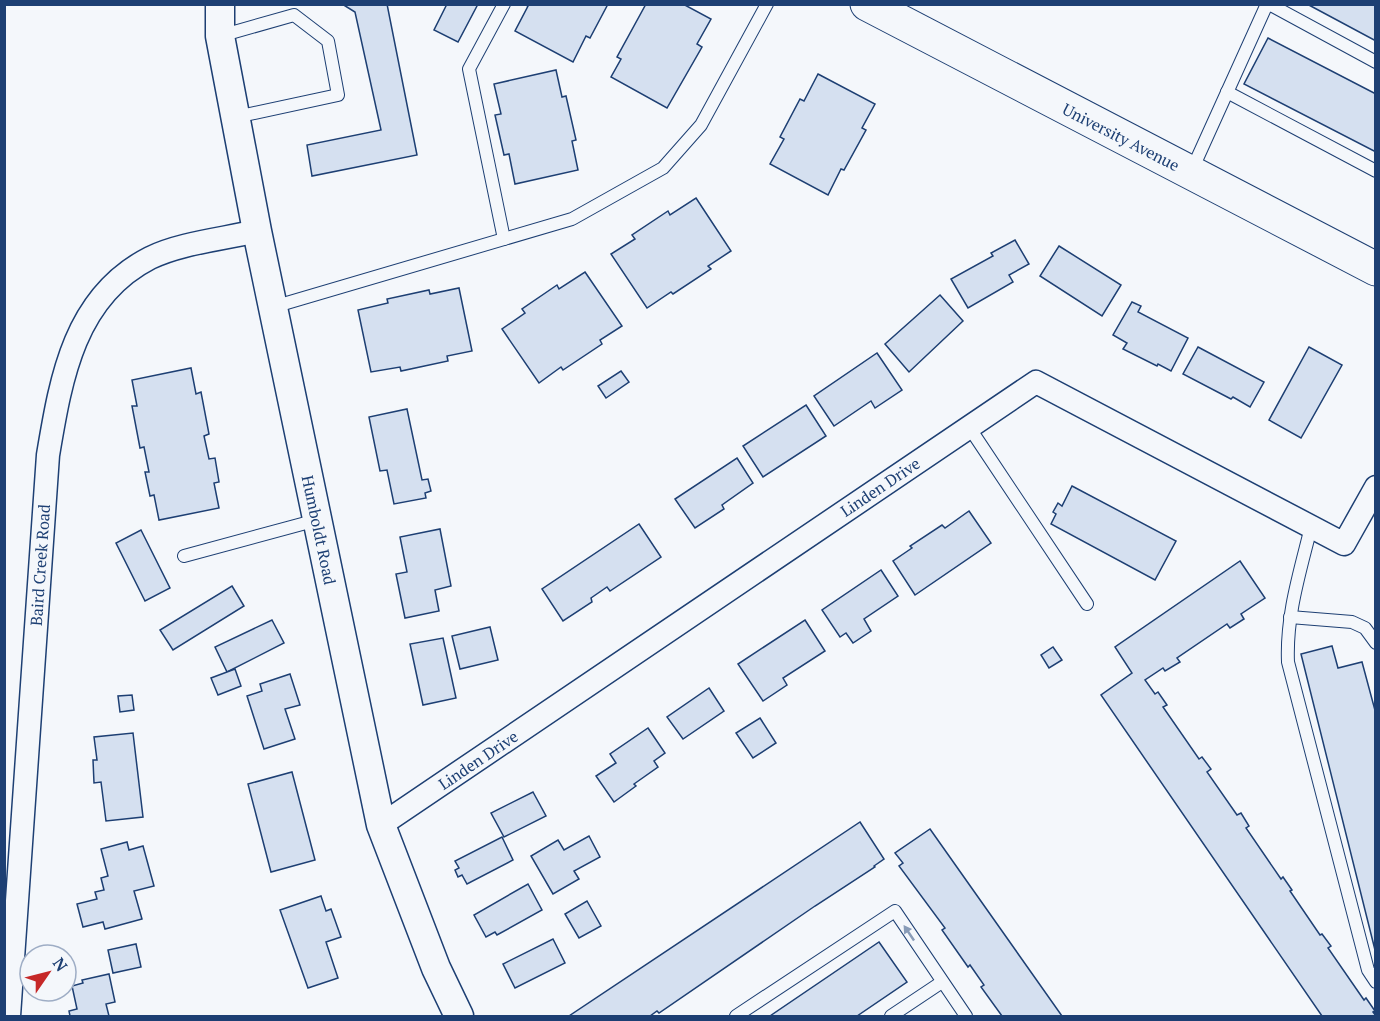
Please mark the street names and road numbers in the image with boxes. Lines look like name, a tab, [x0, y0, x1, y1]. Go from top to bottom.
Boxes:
street label: University Avenue	[1059, 98, 1183, 176]
street label: Linden Drive	[836, 452, 924, 522]
street label: Humboldt Road	[297, 473, 341, 587]
street label: Baird Creek Road	[25, 503, 55, 627]
street label: Linden Drive	[434, 725, 522, 795]

